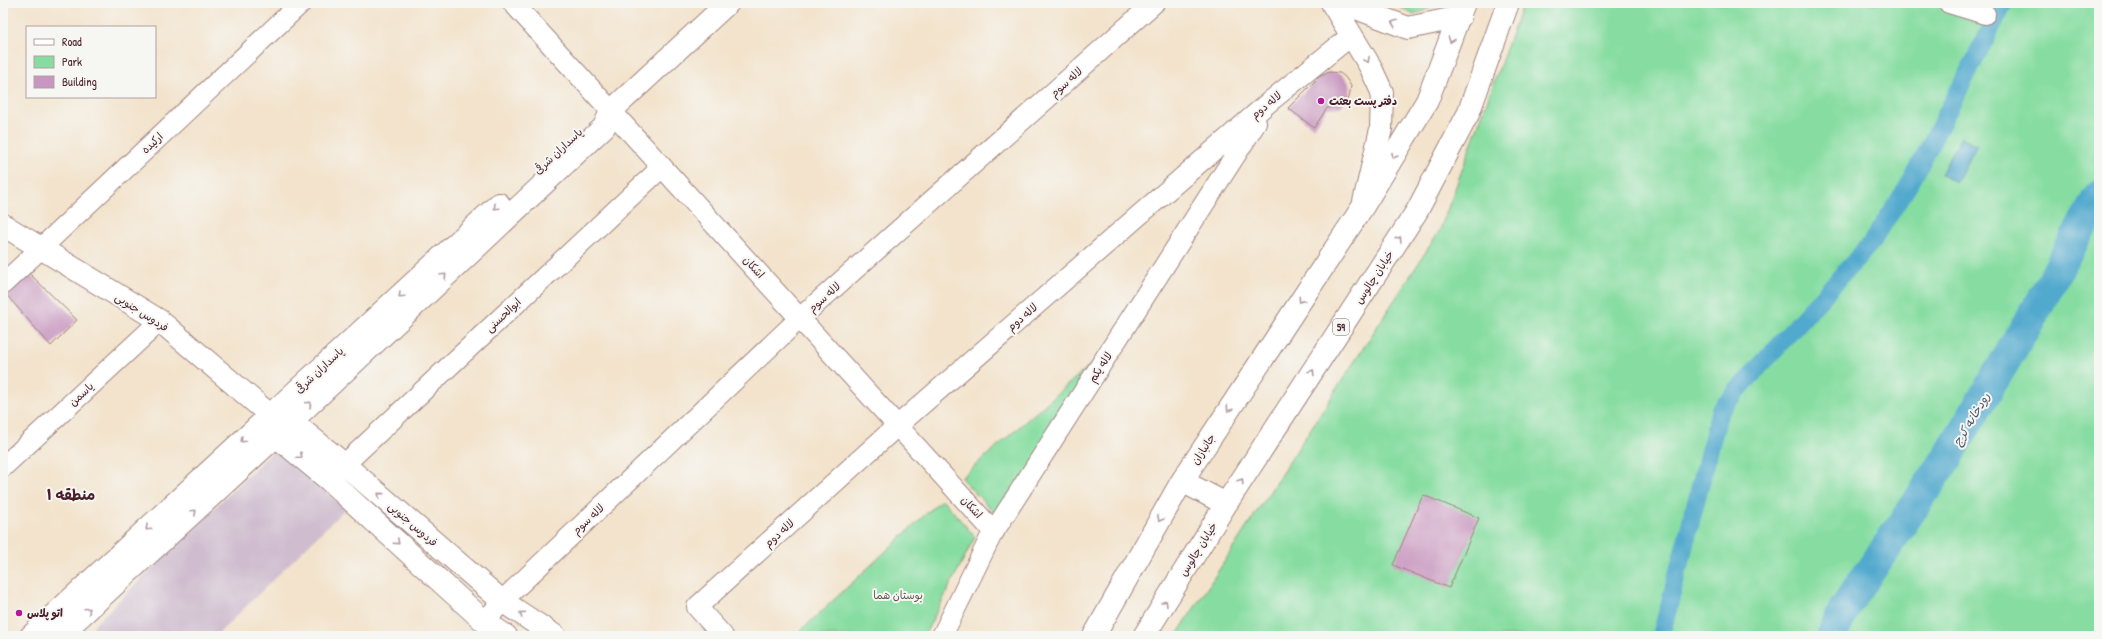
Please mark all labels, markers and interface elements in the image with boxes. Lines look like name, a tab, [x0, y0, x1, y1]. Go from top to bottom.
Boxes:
one-way arrow	[1391, 20, 1398, 28]
legend	[26, 26, 156, 98]
text: Road	[62, 33, 82, 50]
one-way arrow	[1447, 36, 1455, 43]
text: Park	[62, 53, 82, 70]
one-way arrow	[1362, 56, 1369, 63]
street label: لاله سوم	[1047, 64, 1086, 102]
text: Building	[62, 73, 97, 90]
street label: لاله دوم	[1248, 88, 1286, 123]
place label: دفتر پست بعثت	[1329, 94, 1397, 109]
marker: دفتر پست بعثت	[1316, 96, 1326, 106]
street label: پاسداران شرقی	[531, 125, 585, 177]
street label: ارکیده	[138, 129, 166, 157]
one-way arrow	[1391, 152, 1398, 159]
one-way arrow	[494, 202, 501, 209]
one-way arrow	[1394, 237, 1401, 244]
street label: خیابان چالوس	[1352, 248, 1397, 307]
street label: اشکان	[740, 253, 768, 281]
one-way arrow	[440, 274, 447, 281]
street label: لاله سوم	[805, 279, 844, 317]
street label: فردوس جنوبی	[112, 290, 171, 335]
one-way arrow	[398, 290, 406, 298]
street label: ابوالحسنی	[482, 295, 524, 336]
one-way arrow	[1299, 296, 1306, 303]
street label: لاله دوم	[1004, 300, 1041, 336]
road number: 59	[1333, 319, 1349, 335]
street label: پاسداران شرقی	[292, 344, 346, 396]
street label: لاله یکم	[1085, 349, 1117, 386]
one-way arrow	[1307, 369, 1315, 376]
street label: یاسمن	[66, 379, 96, 409]
water label: رودخانه کرج	[1948, 389, 1994, 449]
one-way arrow	[304, 401, 312, 409]
one-way arrow	[1226, 405, 1234, 412]
street label: جانبازان	[1188, 431, 1219, 468]
one-way arrow	[240, 435, 248, 442]
one-way arrow	[295, 451, 302, 458]
one-way arrow	[1237, 478, 1244, 485]
district label: منطقه ۱	[47, 484, 95, 505]
one-way arrow	[377, 493, 384, 500]
street label: اشکان	[958, 493, 986, 521]
street label: فردوس جنوبی	[385, 499, 441, 550]
street label: لاله سوم	[569, 501, 608, 539]
one-way arrow	[189, 510, 196, 517]
one-way arrow	[1158, 515, 1165, 522]
street label: لاله دوم	[761, 516, 798, 552]
street label: خیابان چالوس	[1176, 519, 1221, 579]
one-way arrow	[145, 523, 152, 530]
one-way arrow	[392, 537, 400, 545]
park label: بوستان هما	[873, 588, 923, 603]
one-way arrow	[1160, 600, 1167, 607]
place label: اتو پلاس	[27, 606, 63, 621]
one-way arrow	[83, 607, 91, 614]
marker: اتو پلاس	[14, 608, 24, 618]
one-way arrow	[519, 611, 526, 619]

